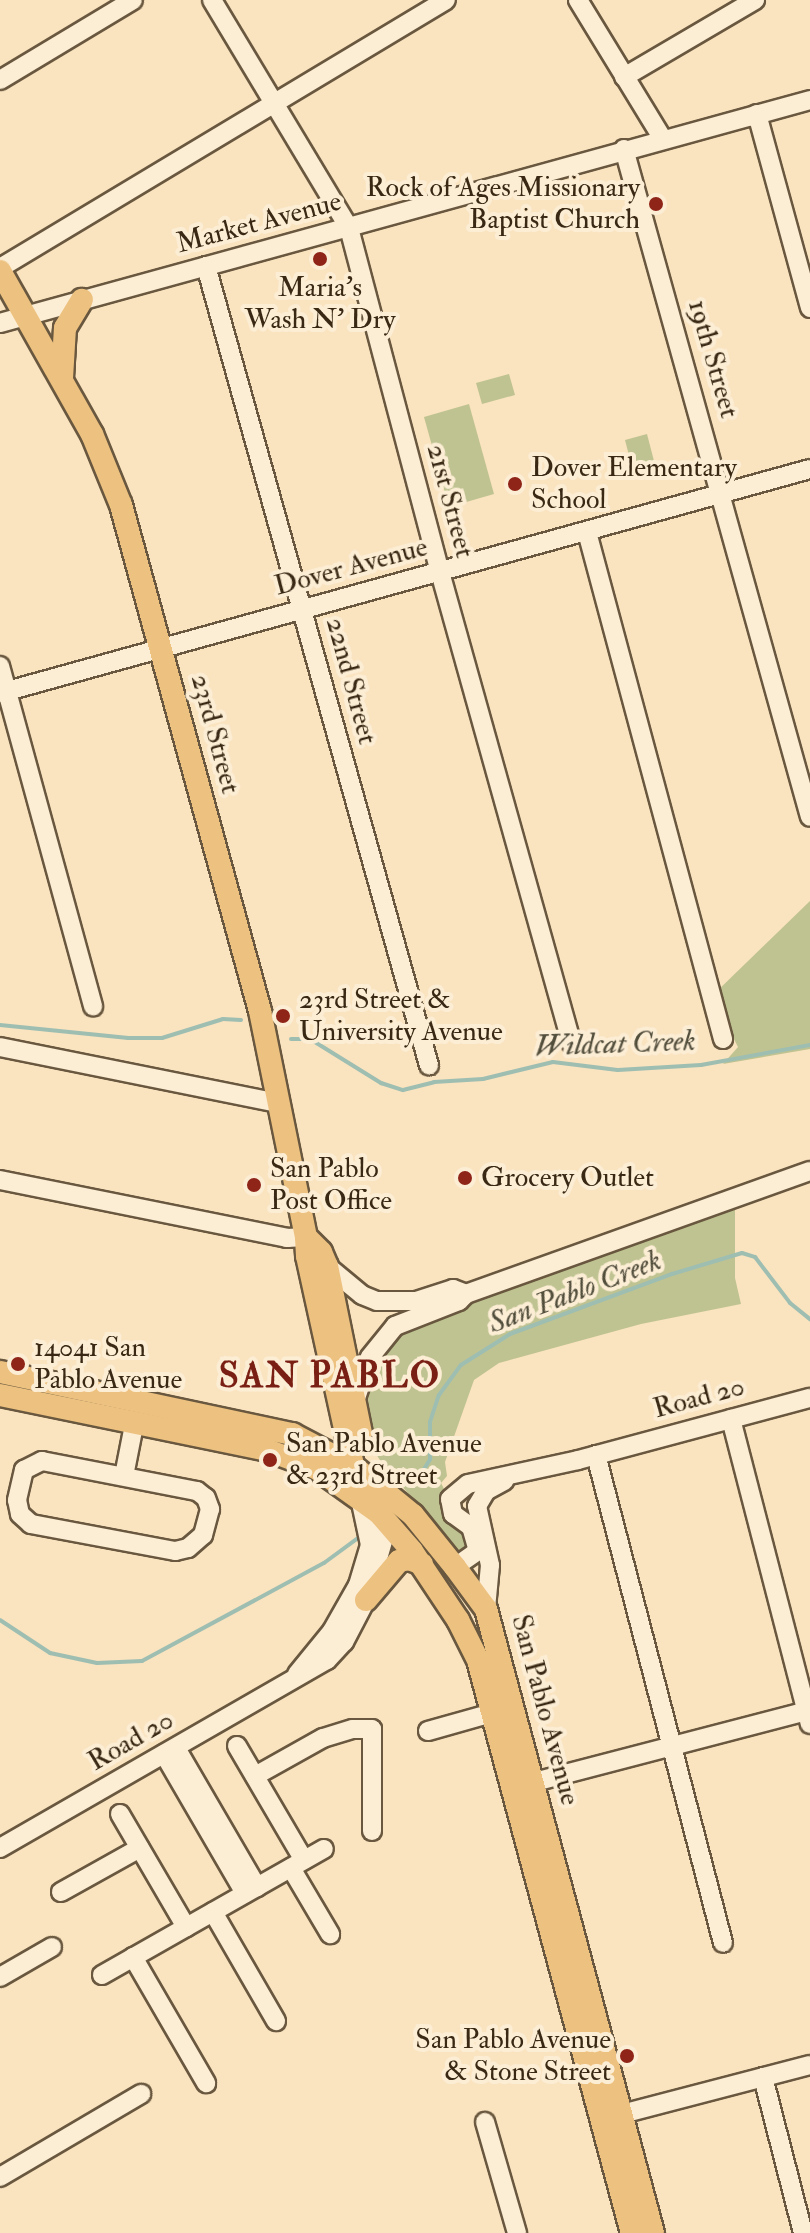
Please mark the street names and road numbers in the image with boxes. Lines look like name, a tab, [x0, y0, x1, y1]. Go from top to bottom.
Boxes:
street label: Market Avenue	[173, 185, 345, 261]
street label: 19th Street	[680, 296, 746, 422]
street label: 21st Street	[419, 441, 481, 561]
street label: Dover Avenue	[271, 530, 431, 604]
street label: 22nd Street	[318, 614, 384, 748]
street label: 23rd Street	[183, 671, 247, 797]
street label: Road 20	[650, 1370, 748, 1426]
street label: San Pablo Avenue	[503, 1611, 587, 1809]
street label: Road 20	[82, 1703, 180, 1779]

